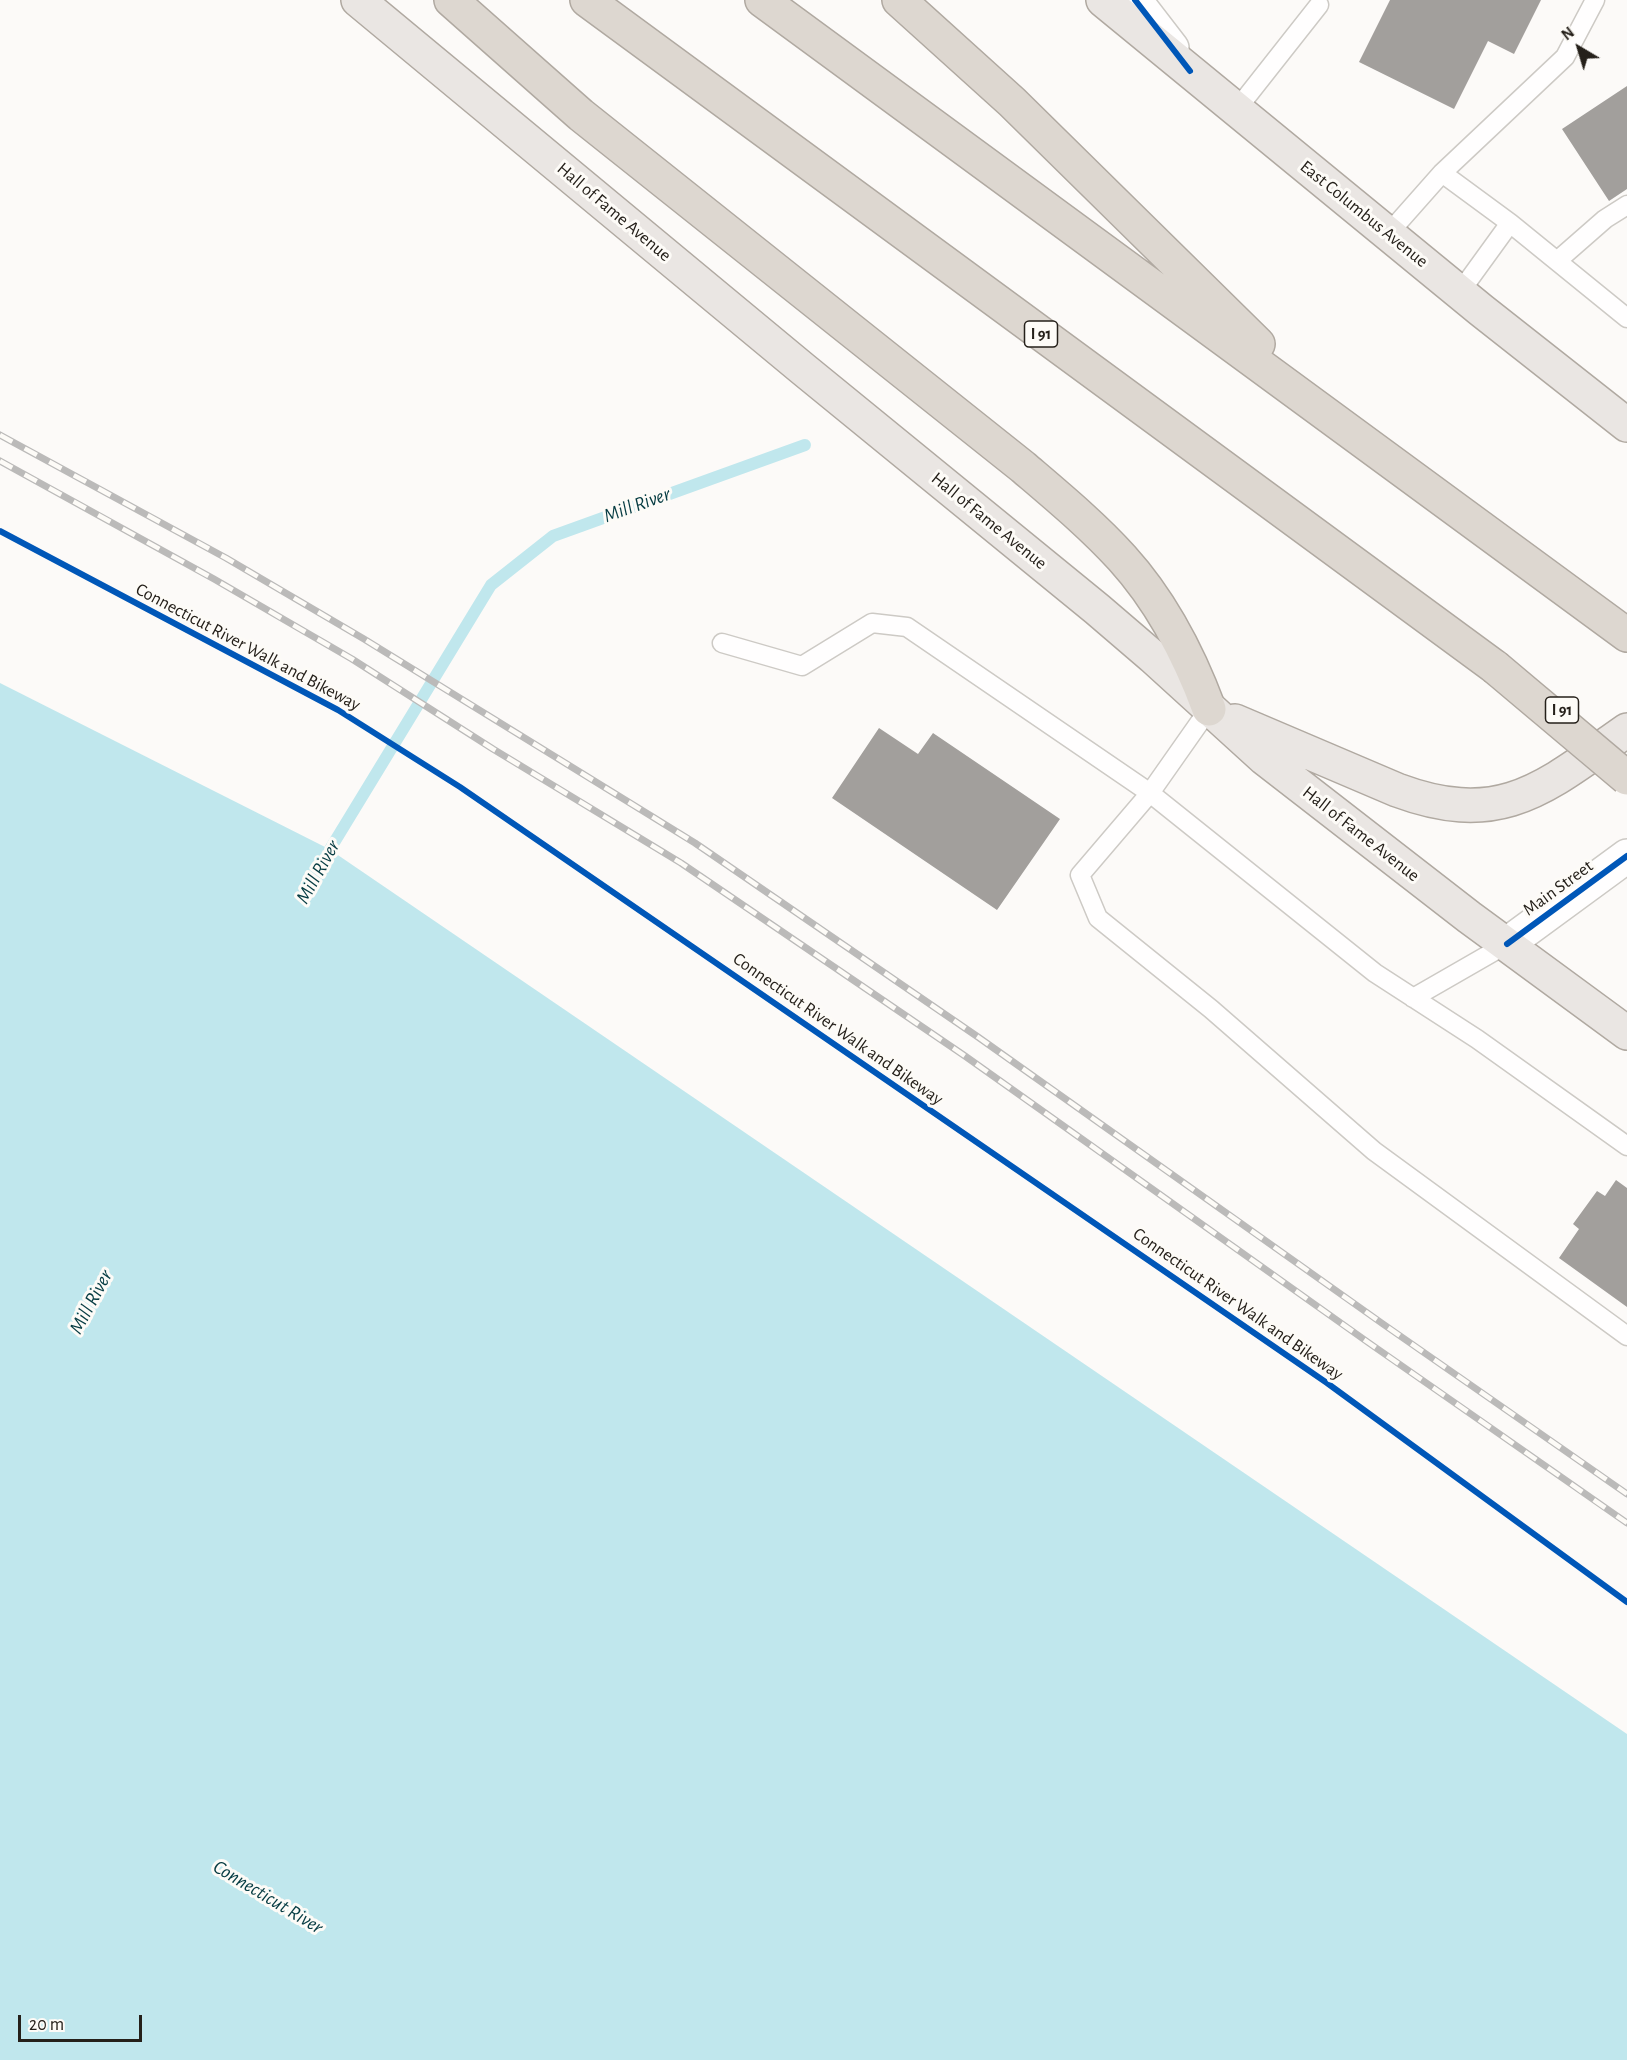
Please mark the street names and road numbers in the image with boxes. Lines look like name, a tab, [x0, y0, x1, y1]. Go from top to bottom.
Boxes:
street label: East Columbus Avenue	[1296, 156, 1432, 272]
street label: Hall of Fame Avenue	[552, 158, 676, 266]
road number: I 91	[1024, 321, 1058, 347]
street label: Hall of Fame Avenue	[927, 468, 1051, 574]
street label: Connecticut River Walk and Bikeway	[132, 578, 364, 716]
road number: I 91	[1546, 697, 1578, 723]
street label: Hall of Fame Avenue	[1298, 782, 1424, 886]
street label: Main Street	[1519, 855, 1597, 921]
street label: Connecticut River Walk and Bikeway	[729, 948, 947, 1110]
street label: Connecticut River Walk and Bikeway	[1129, 1223, 1347, 1385]

